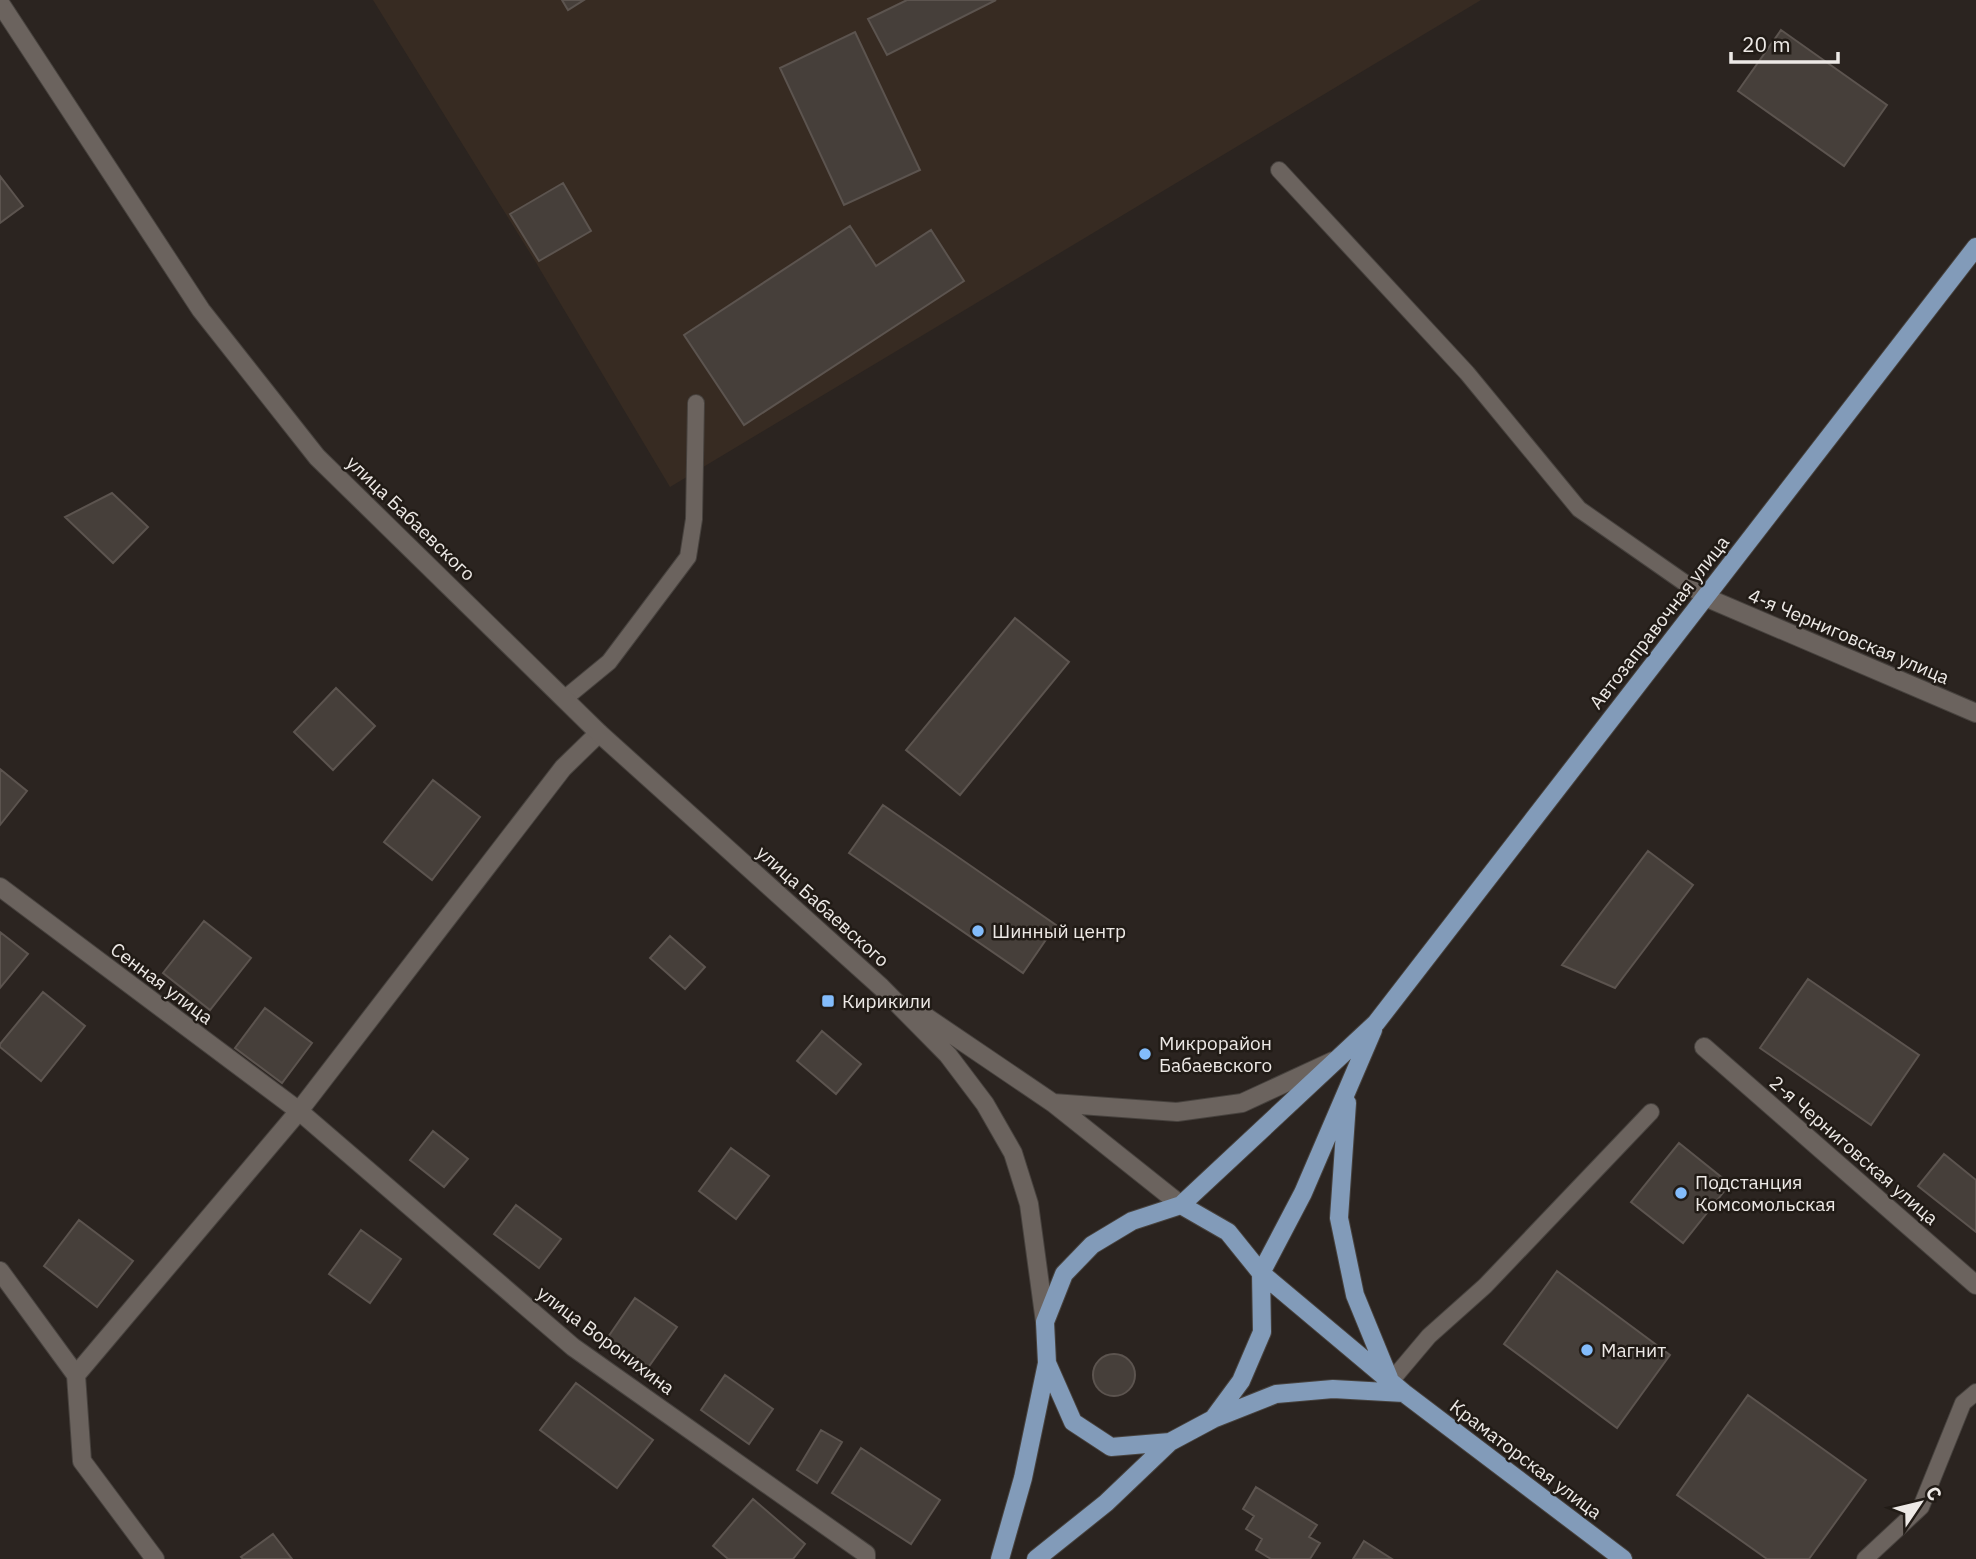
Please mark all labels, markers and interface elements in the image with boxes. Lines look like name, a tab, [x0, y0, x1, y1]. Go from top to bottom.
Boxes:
scale bar	[1731, 21, 1838, 65]
text: 20 m	[1742, 30, 1791, 58]
street label: улица Бабаевского	[341, 450, 481, 586]
street label: Автозаправочная улица	[1584, 531, 1734, 713]
street label: 4-я Черниговская улица	[1745, 583, 1953, 689]
street label: улица Бабаевского	[752, 840, 894, 972]
place label: Шинный центр	[992, 919, 1126, 943]
marker: Шинный центр	[970, 923, 986, 939]
street label: Сенная улица	[106, 937, 218, 1029]
place label: Кирикили	[842, 989, 931, 1013]
marker: Кирикили	[820, 993, 836, 1009]
place label: Микрорайон Бабаевского	[1159, 1031, 1272, 1077]
marker: Микрорайон Бабаевского	[1137, 1046, 1153, 1062]
street label: 2-я Черниговская улица	[1765, 1070, 1943, 1230]
place label: Подстанция Комсомольская	[1695, 1170, 1836, 1216]
marker: Подстанция Комсомольская	[1673, 1185, 1689, 1201]
street label: улица Воронихина	[532, 1280, 680, 1400]
place label: Магнит	[1601, 1338, 1666, 1362]
marker: Магнит	[1579, 1342, 1595, 1358]
street label: Краматорская улица	[1445, 1394, 1607, 1524]
north arrow	[1885, 1468, 1955, 1538]
text: С	[1921, 1481, 1947, 1505]

